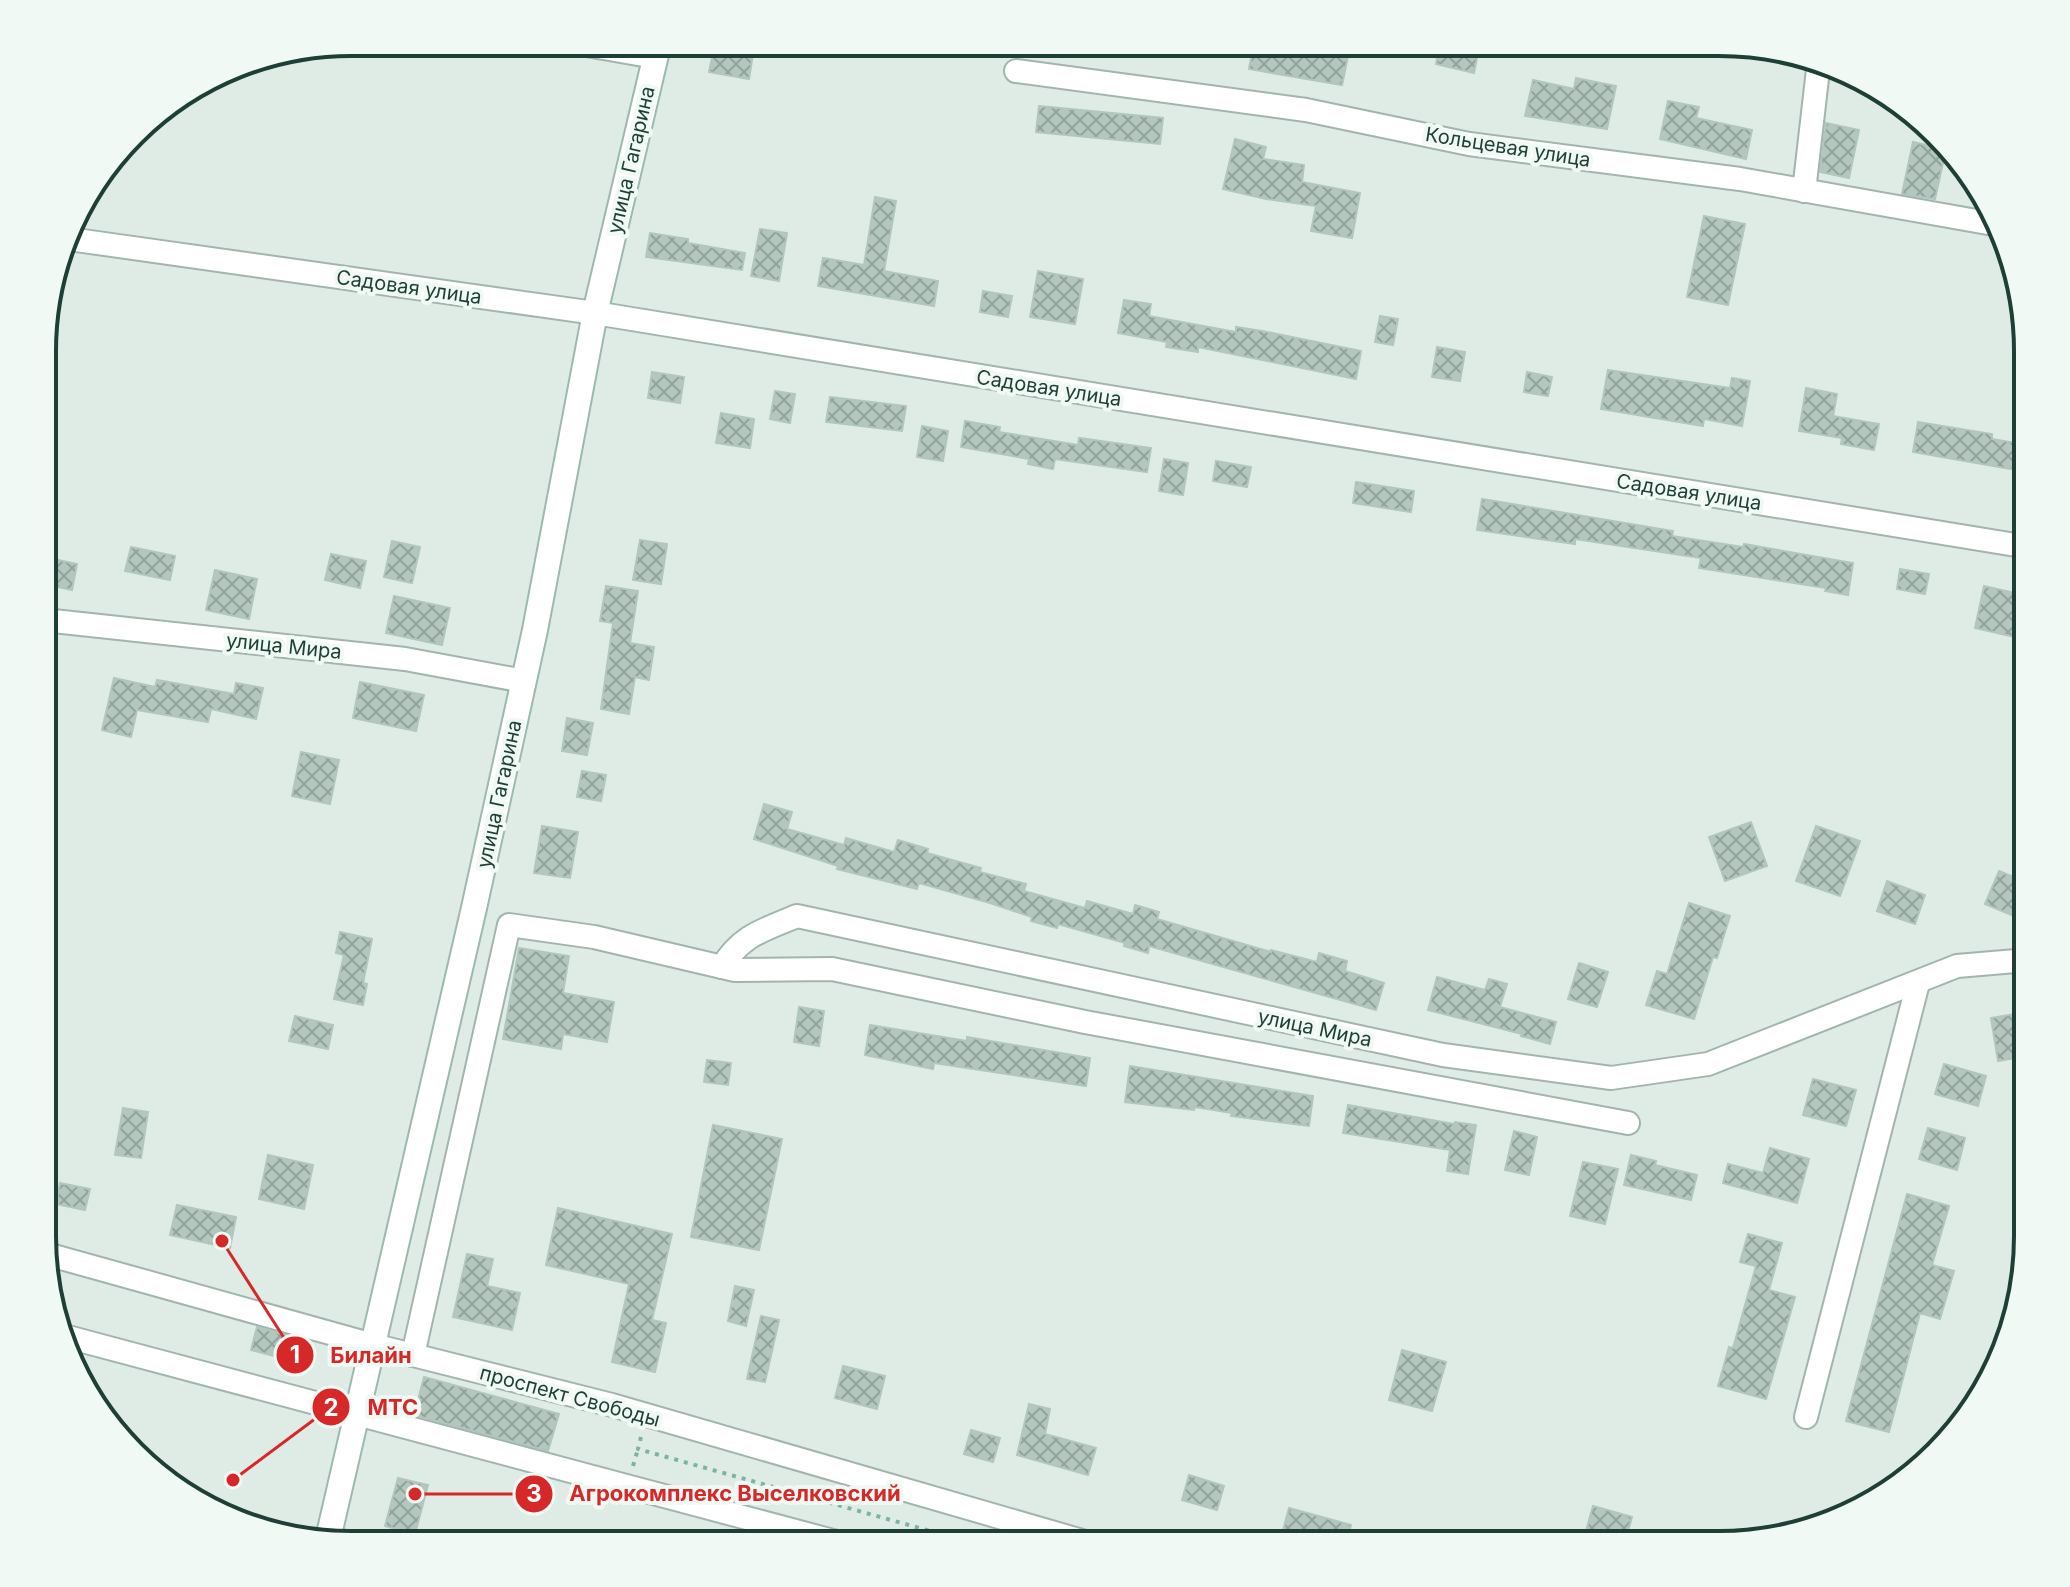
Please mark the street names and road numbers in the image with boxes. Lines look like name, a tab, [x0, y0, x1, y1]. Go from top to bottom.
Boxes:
street label: улица Гагарина	[602, 84, 660, 236]
street label: Кольцевая улица	[1424, 122, 1592, 172]
street label: Садовая улица	[335, 265, 483, 309]
street label: Садовая улица	[975, 365, 1123, 411]
street label: Садовая улица	[1615, 469, 1763, 515]
street label: улица Мира	[225, 628, 343, 664]
street label: улица Гагарина	[472, 718, 526, 870]
street label: улица Мира	[1256, 1004, 1374, 1052]
street label: проспект Свободы	[477, 1360, 663, 1432]

